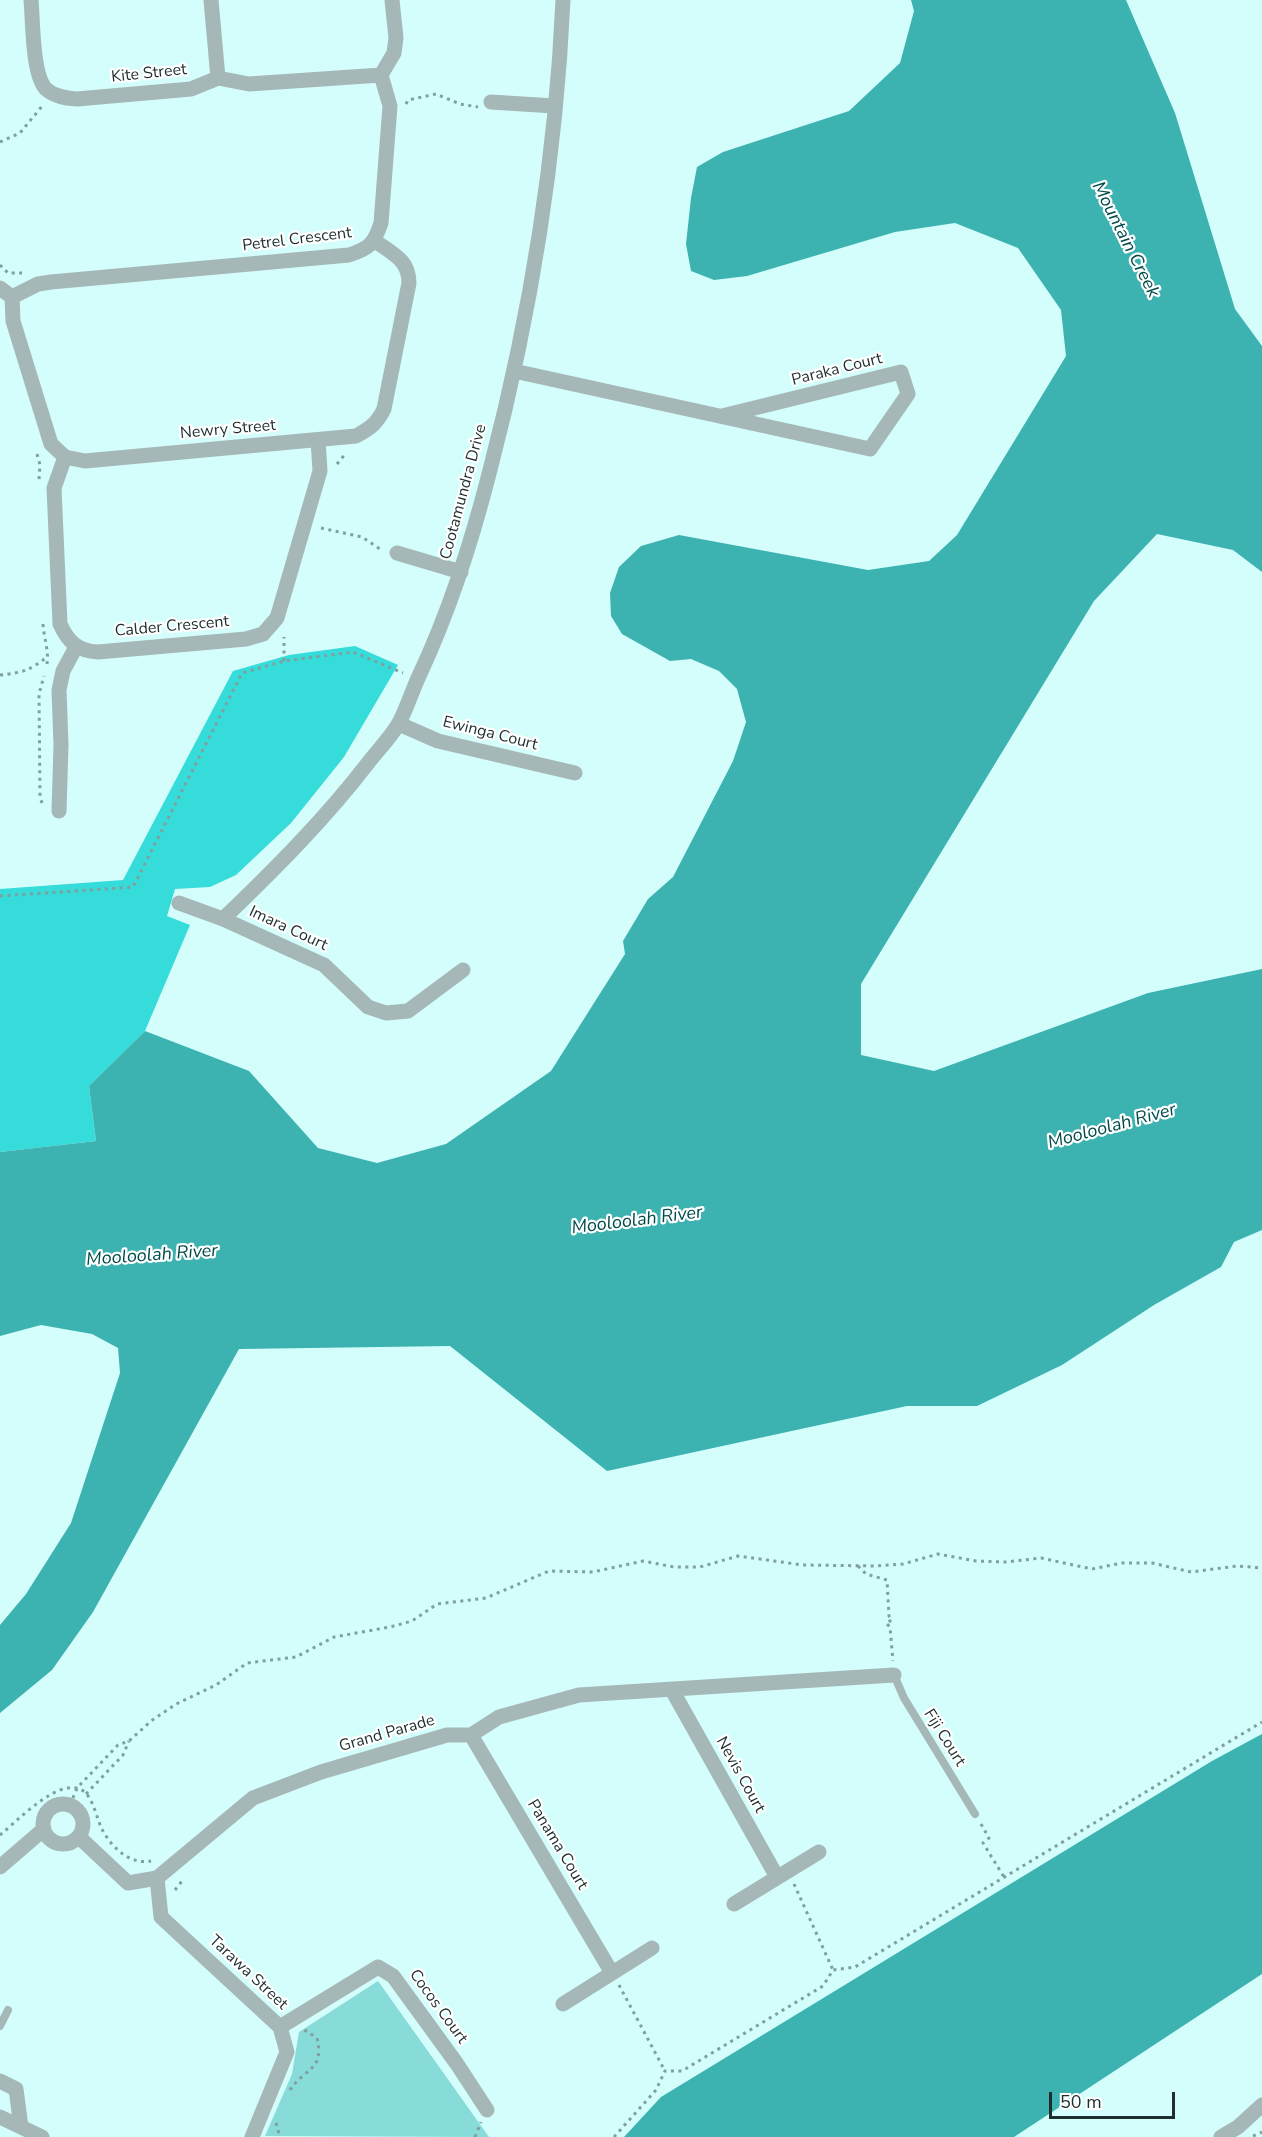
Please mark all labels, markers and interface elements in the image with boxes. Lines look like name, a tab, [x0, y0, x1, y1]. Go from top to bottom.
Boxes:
street label: Kite Street	[110, 61, 188, 87]
water label: Mountain Creek	[1087, 178, 1163, 302]
street label: Petrel Crescent	[241, 224, 353, 256]
street label: Paraka Court	[790, 349, 884, 391]
street label: Newry Street	[179, 416, 277, 444]
street label: Cootamundra Drive	[437, 422, 491, 562]
street label: Calder Crescent	[114, 612, 230, 642]
street label: Ewinga Court	[441, 713, 539, 755]
street label: Imara Court	[246, 902, 330, 956]
water label: Mooloolah River	[1046, 1100, 1178, 1154]
water label: Mooloolah River	[570, 1202, 704, 1240]
water label: Mooloolah River	[86, 1241, 218, 1271]
street label: Fiji Court	[919, 1706, 969, 1770]
street label: Grand Parade	[337, 1711, 437, 1757]
street label: Nevis Court	[711, 1734, 769, 1816]
street label: Panama Court	[523, 1796, 591, 1894]
street label: Tarawa Street	[205, 1932, 291, 2014]
street label: Cocos Court	[405, 1966, 471, 2048]
scale bar	[1052, 2080, 1178, 2118]
text: 50 m	[1060, 2090, 1102, 2114]

